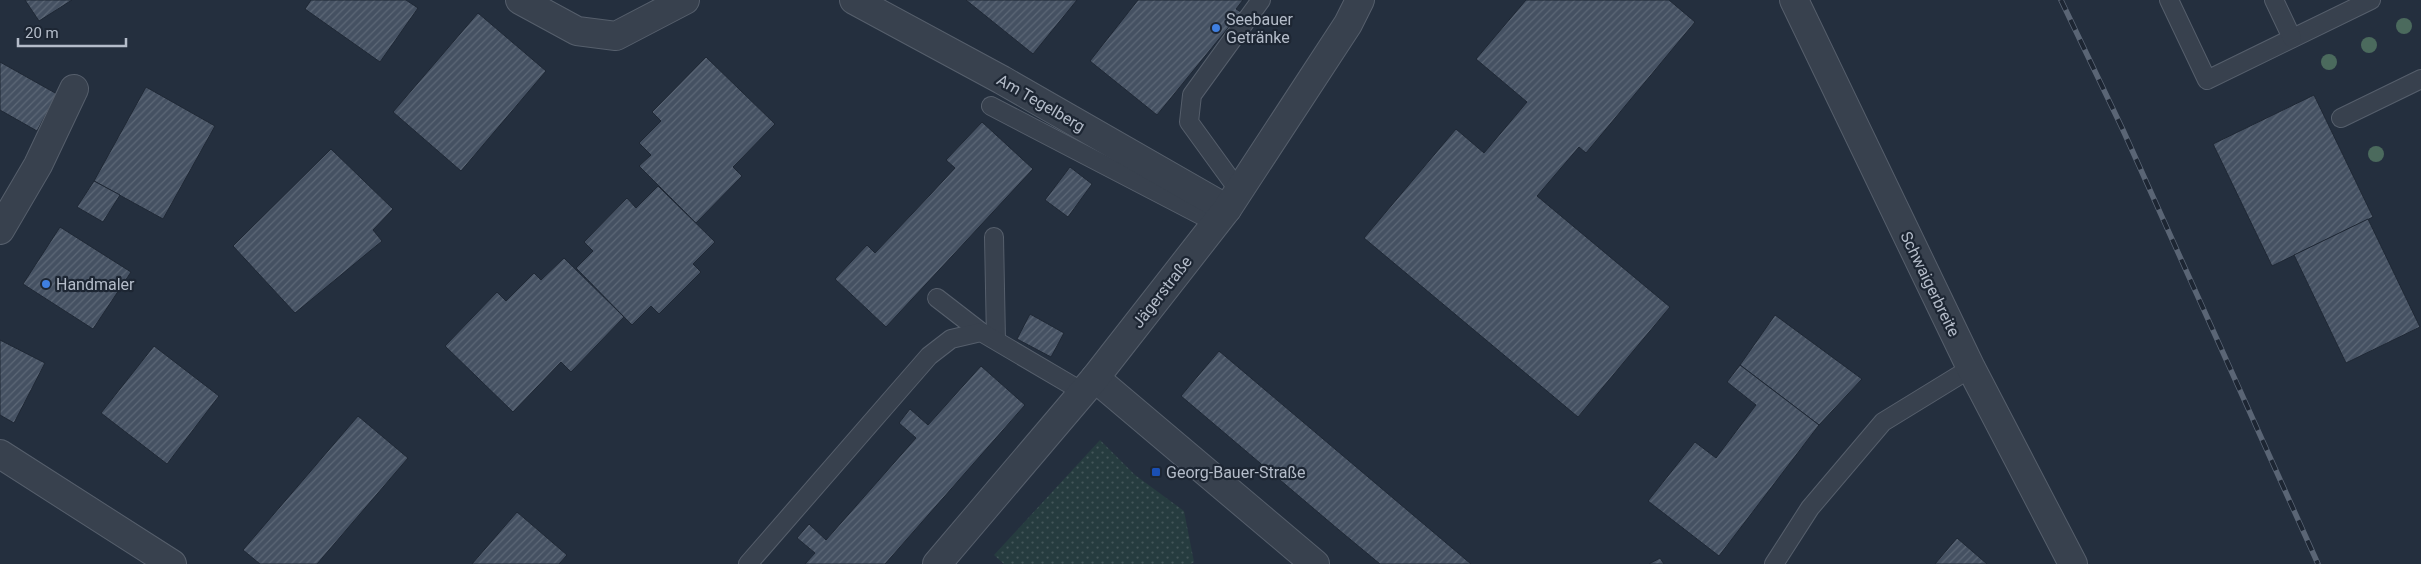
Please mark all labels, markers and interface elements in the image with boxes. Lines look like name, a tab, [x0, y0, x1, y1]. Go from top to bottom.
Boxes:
place label: Seebauer Getränke	[1226, 10, 1293, 47]
scale bar	[18, 15, 125, 47]
marker: Seebauer Getränke	[1210, 22, 1222, 34]
text: 20 m	[25, 24, 59, 42]
street label: Am Tegelberg	[994, 70, 1088, 136]
street label: Schwaigerbreite	[1896, 228, 1964, 340]
street label: Jägerstraße	[1128, 252, 1196, 332]
place label: Handmaler	[56, 275, 135, 294]
marker: Handmaler	[40, 278, 52, 290]
place label: Georg-Bauer-Straße	[1166, 463, 1306, 482]
marker: Georg-Bauer-Straße	[1150, 466, 1162, 478]

